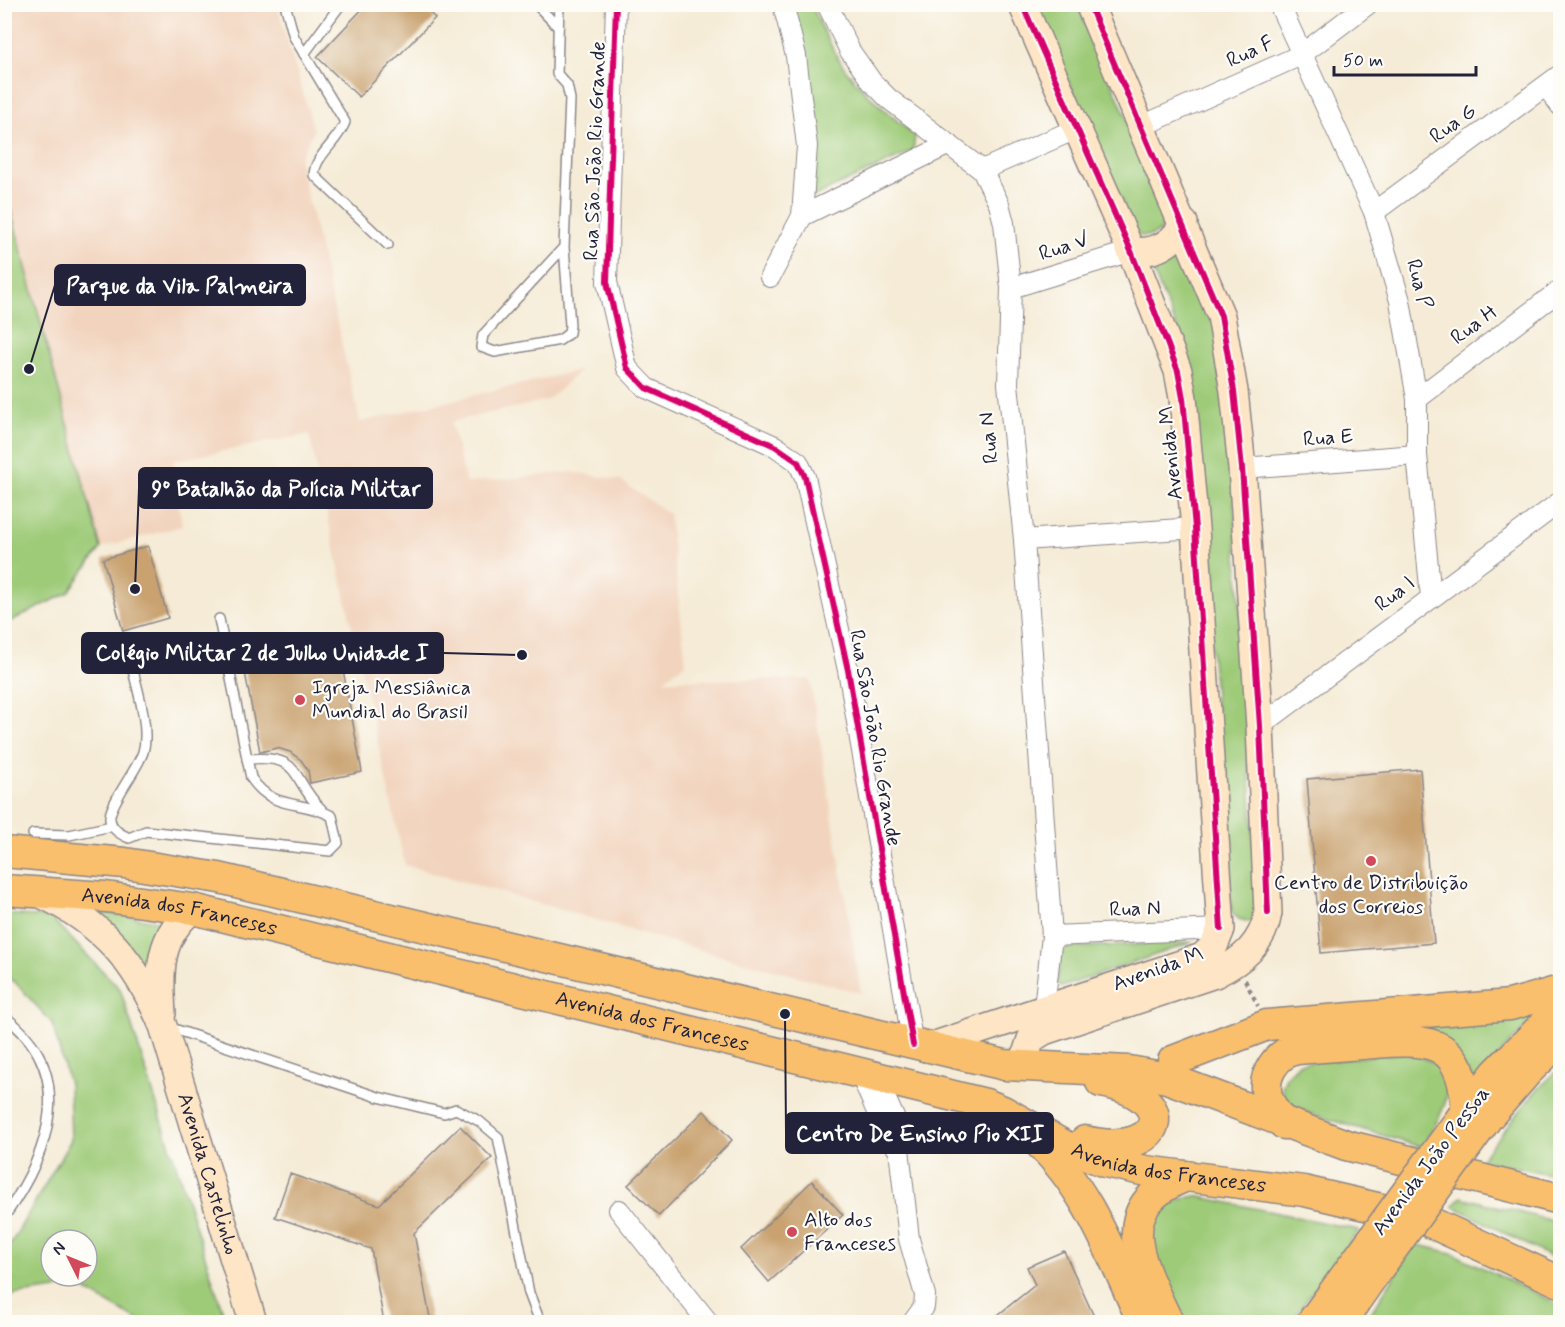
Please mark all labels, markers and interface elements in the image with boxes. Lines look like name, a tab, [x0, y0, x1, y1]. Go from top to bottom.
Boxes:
street label: Rua F	[1222, 29, 1278, 75]
scale bar	[1334, 39, 1476, 77]
street label: Rua São João Rio Grande	[577, 41, 613, 261]
text: 50 m	[1343, 49, 1383, 73]
street label: Rua G	[1424, 97, 1482, 150]
street label: Rua V	[1035, 226, 1093, 268]
street label: Rua P	[1399, 256, 1439, 312]
callout: Parque da Vila Palmeira	[55, 265, 305, 305]
text: Parque da Vila Palmeira	[66, 273, 294, 301]
street label: Rua H	[1445, 298, 1503, 352]
street label: Avenida M	[1152, 405, 1190, 501]
street label: Rua N	[972, 411, 1006, 465]
street label: Rua E	[1302, 422, 1354, 454]
callout: 9º Batalhão da Polícia Militar	[139, 468, 432, 508]
text: 9º Batalhão da Polícia Militar	[152, 476, 421, 504]
street label: Rua I	[1369, 570, 1421, 618]
street label: Rua São João Rio Grande	[842, 627, 908, 849]
callout: Colégio Militar 2 de Julho Unidade I	[82, 633, 443, 673]
text: Colégio Militar 2 de Julho Unidade I	[95, 640, 429, 669]
place label: Igreja Messiânica Mundial do Brasil	[312, 674, 471, 726]
marker: Igreja Messiânica Mundial do Brasil	[293, 693, 307, 707]
marker: Centro de Distribuição dos Correios	[1364, 854, 1378, 868]
place label: Centro de Distribuição dos Correios	[1274, 869, 1468, 921]
street label: Avenida dos Franceses	[81, 881, 280, 943]
street label: Rua N	[1109, 894, 1161, 924]
street label: Avenida M	[1109, 940, 1207, 998]
street label: Avenida dos Franceses	[553, 985, 752, 1059]
street label: Avenida João Pessoa	[1366, 1081, 1496, 1241]
street label: Avenida Castelinho	[170, 1090, 246, 1258]
callout: Centro De Ensino Pio XII	[786, 1113, 1053, 1153]
text: Centro De Ensino Pio XII	[796, 1121, 1044, 1149]
street label: Avenida dos Franceses	[1067, 1136, 1268, 1200]
place label: Alto dos Franceses	[804, 1206, 896, 1258]
marker: Alto dos Franceses	[785, 1225, 799, 1239]
north arrow	[39, 1228, 99, 1288]
text: N	[48, 1238, 70, 1260]

